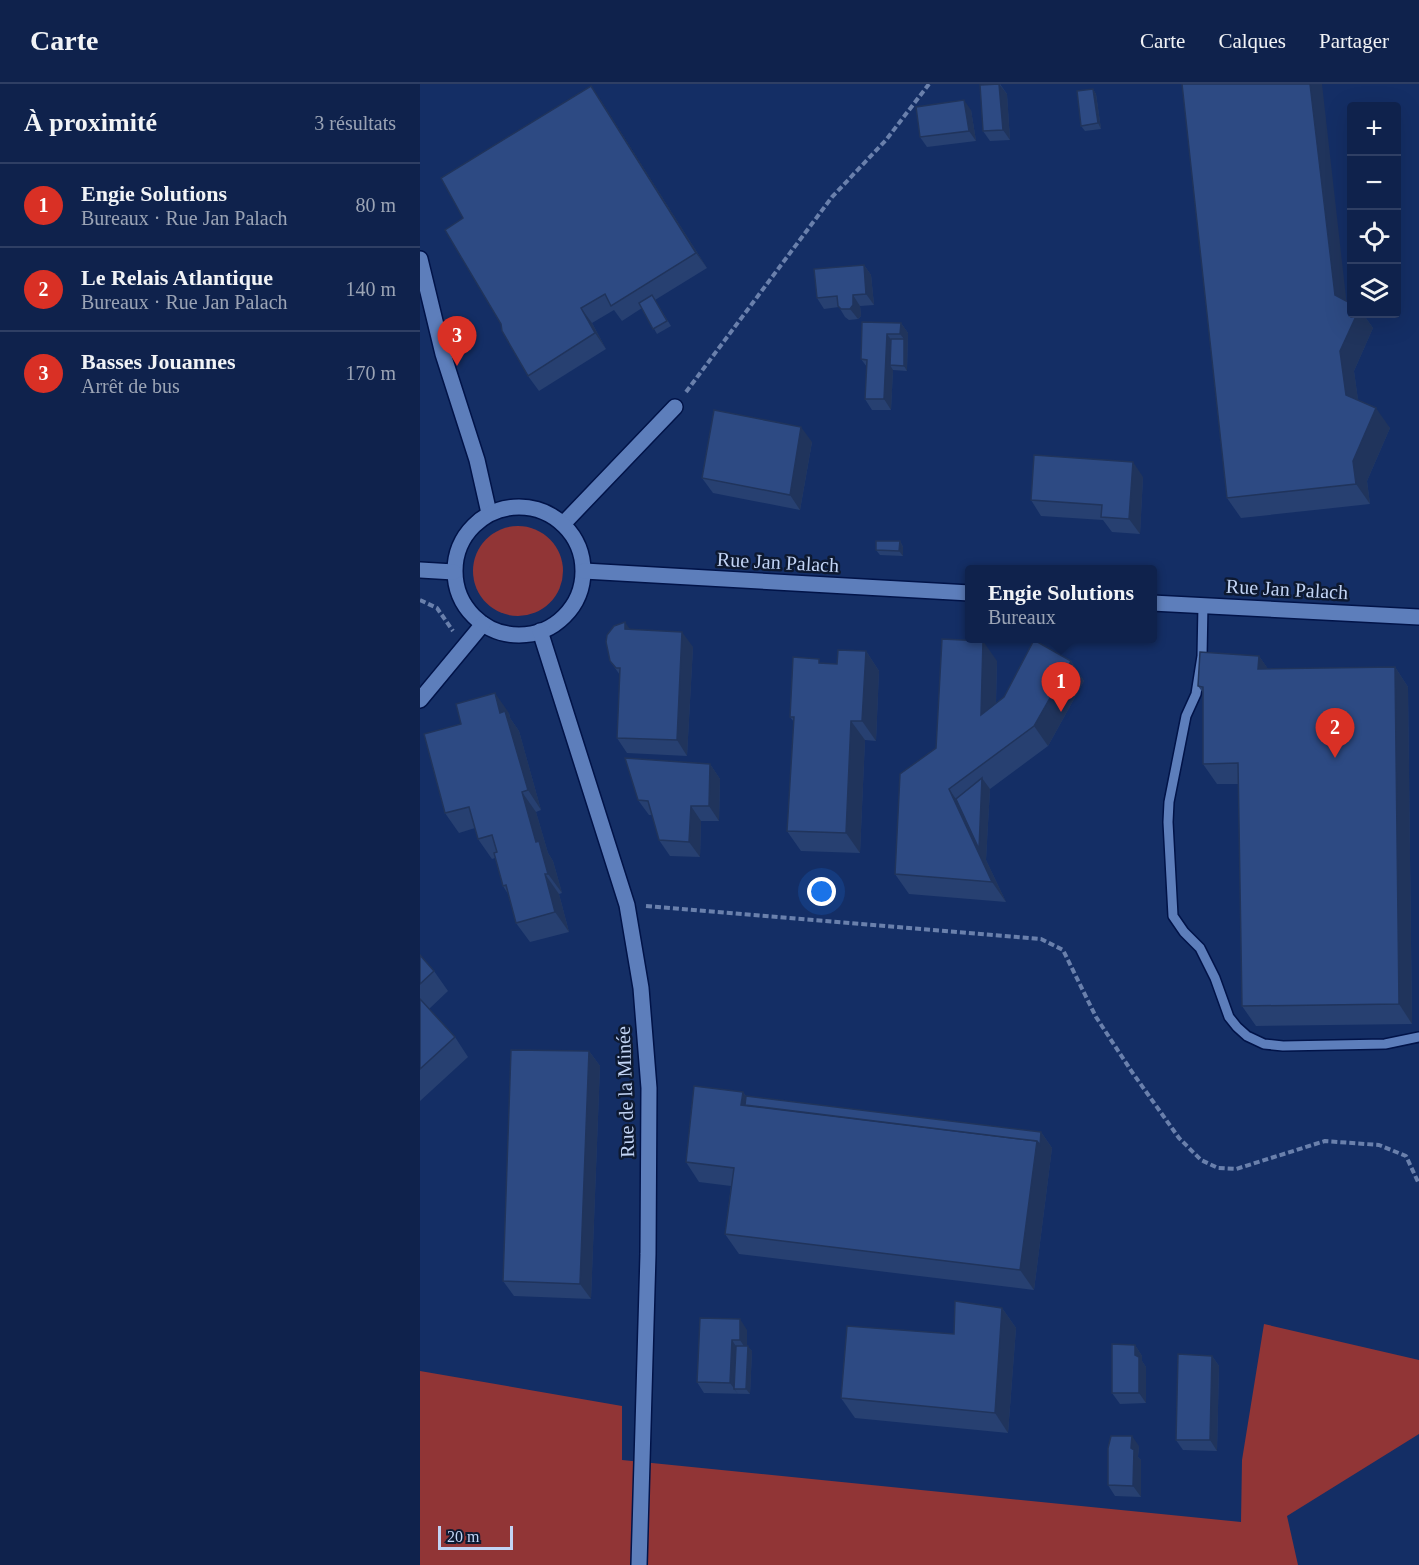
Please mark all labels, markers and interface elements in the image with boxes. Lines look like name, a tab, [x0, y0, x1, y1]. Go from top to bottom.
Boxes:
text: Carte	[30, 25, 98, 56]
text: Carte	[1140, 29, 1185, 53]
text: Calques	[1218, 29, 1286, 53]
text: Partager	[1319, 29, 1389, 53]
map controls	[1347, 102, 1401, 318]
button: +	[1347, 102, 1401, 156]
text: À proximité	[24, 108, 157, 137]
text: 3 résultats	[314, 112, 396, 134]
button: −	[1347, 156, 1401, 210]
text: Engie Solutions	[81, 181, 227, 206]
text: 1	[39, 194, 49, 216]
text: 80 m	[355, 194, 396, 216]
text: Bureaux · Rue Jan Palach	[81, 207, 288, 229]
button: locate	[1347, 210, 1401, 264]
button: layers	[1347, 264, 1401, 318]
text: Le Relais Atlantique	[81, 265, 273, 290]
text: 2	[39, 278, 49, 300]
text: 140 m	[345, 278, 396, 300]
text: Bureaux · Rue Jan Palach	[81, 291, 288, 313]
pin: 3	[438, 316, 477, 366]
text: Basses Jouannes	[81, 349, 236, 374]
text: 3	[39, 362, 49, 384]
text: 170 m	[345, 362, 396, 384]
text: Arrêt de bus	[81, 375, 180, 397]
street label: Rue Jan Palach	[716, 548, 840, 576]
popup	[965, 565, 1157, 643]
street label: Rue Jan Palach	[1225, 575, 1349, 603]
text: Engie Solutions	[988, 580, 1134, 605]
text: Bureaux	[988, 606, 1056, 628]
pin: 1	[1042, 662, 1080, 712]
pin: 2	[1316, 708, 1354, 758]
your location	[807, 877, 836, 906]
street label: Rue de la Minée	[612, 1026, 638, 1158]
scale bar	[438, 1523, 513, 1550]
text: 20 m	[447, 1528, 479, 1545]

